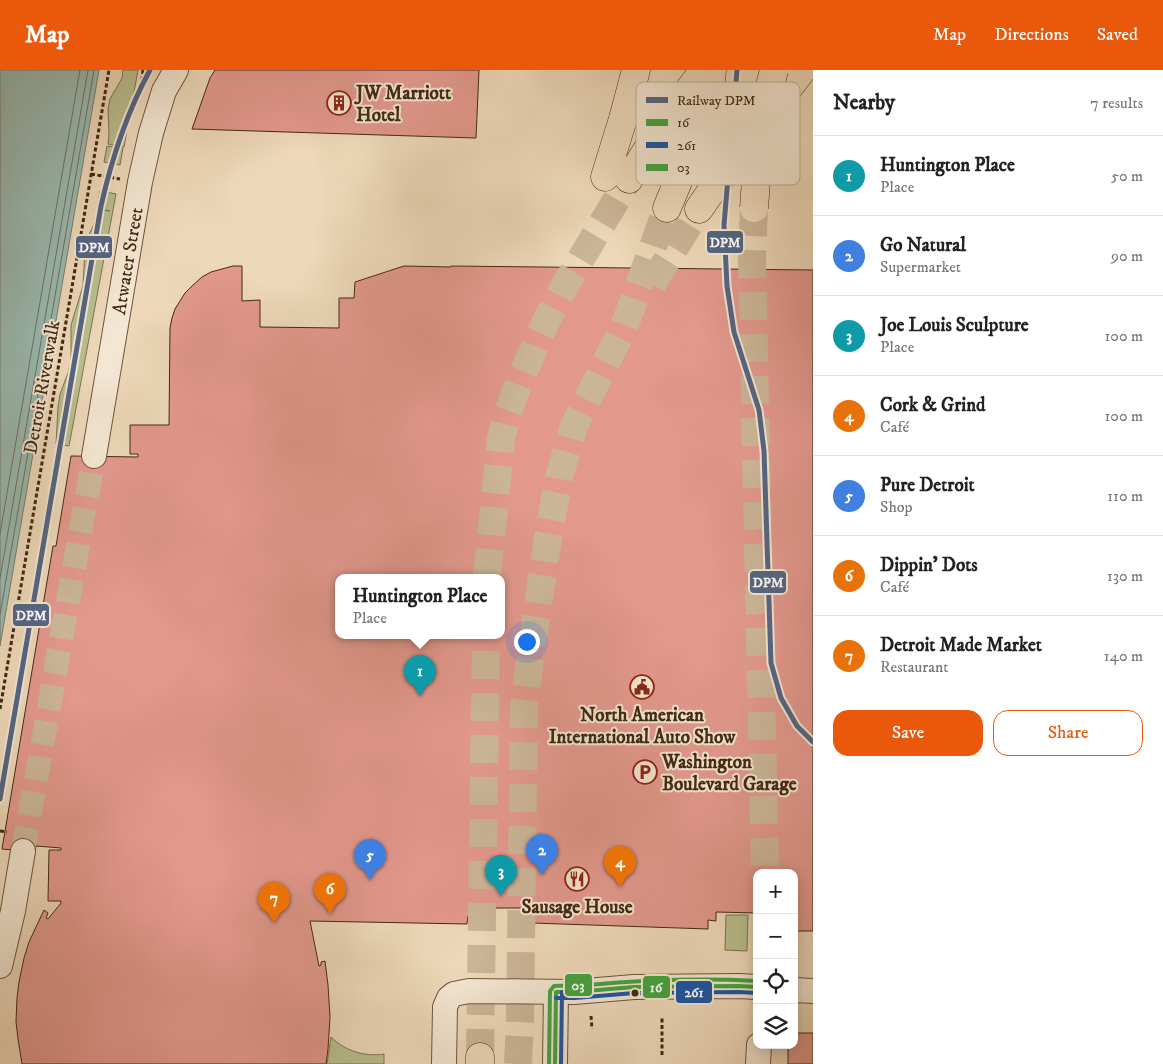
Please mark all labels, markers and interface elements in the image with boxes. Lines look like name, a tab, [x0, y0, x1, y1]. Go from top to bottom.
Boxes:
text: Map	[25, 20, 69, 50]
text: Map	[933, 24, 966, 46]
text: Directions	[994, 24, 1069, 46]
text: Saved	[1097, 24, 1138, 46]
place label: JW Marriott Hotel	[354, 82, 452, 127]
legend	[636, 82, 800, 185]
building icon: JW Marriott Hotel	[326, 90, 352, 116]
text: Nearby	[833, 90, 895, 116]
text: Railway DPM	[677, 92, 756, 110]
text: 7 results	[1090, 93, 1143, 113]
text: 16	[677, 114, 690, 132]
text: 261	[677, 137, 696, 155]
text: Huntington Place	[880, 154, 1015, 177]
text: 03	[677, 159, 690, 177]
text: 1	[846, 166, 852, 186]
text: 50 m	[1111, 166, 1143, 186]
text: Place	[880, 177, 914, 197]
street label: Atwater Street	[108, 206, 149, 316]
line badge: DPM	[706, 230, 744, 254]
text: DPM	[709, 234, 741, 252]
text: Go Natural	[880, 234, 966, 257]
line badge: DPM	[75, 235, 113, 259]
text: DPM	[78, 239, 110, 257]
text: 2	[845, 246, 853, 266]
text: 90 m	[1111, 246, 1143, 266]
text: Supermarket	[880, 257, 961, 277]
text: Joe Louis Sculpture	[880, 314, 1029, 337]
street label: Detroit Riverwalk	[19, 318, 66, 456]
text: 3	[846, 326, 852, 346]
text: 100 m	[1105, 326, 1143, 346]
text: Place	[880, 337, 914, 357]
text: Cork & Grind	[880, 394, 986, 417]
text: 4	[844, 406, 854, 426]
text: 100 m	[1105, 406, 1143, 426]
text: Café	[880, 417, 909, 437]
text: Pure Detroit	[880, 474, 975, 497]
text: 5	[845, 486, 853, 506]
text: 110 m	[1107, 486, 1143, 506]
text: Shop	[880, 497, 913, 517]
text: Dippin' Dots	[880, 554, 978, 577]
text: 6	[845, 566, 853, 586]
text: 130 m	[1107, 566, 1143, 586]
line badge: DPM	[749, 570, 787, 594]
popup	[335, 574, 505, 639]
text: DPM	[752, 574, 784, 592]
text: Café	[880, 577, 909, 597]
text: Huntington Place	[353, 585, 487, 608]
line badge: DPM	[12, 603, 50, 627]
text: DPM	[15, 607, 47, 625]
text: Place	[353, 608, 387, 628]
your location	[514, 629, 540, 655]
text: Detroit Made Market	[880, 634, 1042, 657]
text: 7	[845, 646, 853, 666]
text: 140 m	[1104, 646, 1143, 666]
pin: 1	[404, 655, 436, 696]
text: Restaurant	[880, 657, 948, 677]
public building icon: North American International Auto Show	[629, 674, 655, 700]
place label: North American International Auto Show	[549, 704, 736, 749]
button: Save	[833, 710, 983, 756]
button: Share	[993, 710, 1143, 756]
place label: Washington Boulevard Garage	[661, 751, 797, 796]
parking icon: Washington Boulevard Garage	[632, 759, 658, 785]
pin: 2	[526, 834, 558, 875]
pin: 5	[354, 839, 386, 880]
pin: 4	[604, 846, 636, 887]
pin: 3	[485, 855, 517, 896]
restaurant icon: Sausage House	[564, 866, 590, 892]
map controls	[753, 869, 798, 1049]
button: +	[753, 869, 798, 914]
pin: 6	[314, 873, 346, 914]
pin: 7	[258, 882, 290, 923]
place label: Sausage House	[521, 896, 633, 919]
button: −	[753, 914, 798, 959]
button: locate	[753, 959, 798, 1004]
line badge: 03	[564, 973, 593, 997]
line badge: 16	[642, 975, 671, 999]
text: 03	[572, 977, 584, 995]
text: 16	[650, 979, 663, 997]
line badge: 261	[675, 980, 713, 1004]
text: 261	[684, 984, 704, 1002]
unlabelled marker	[630, 988, 640, 998]
button: layers	[753, 1004, 798, 1049]

